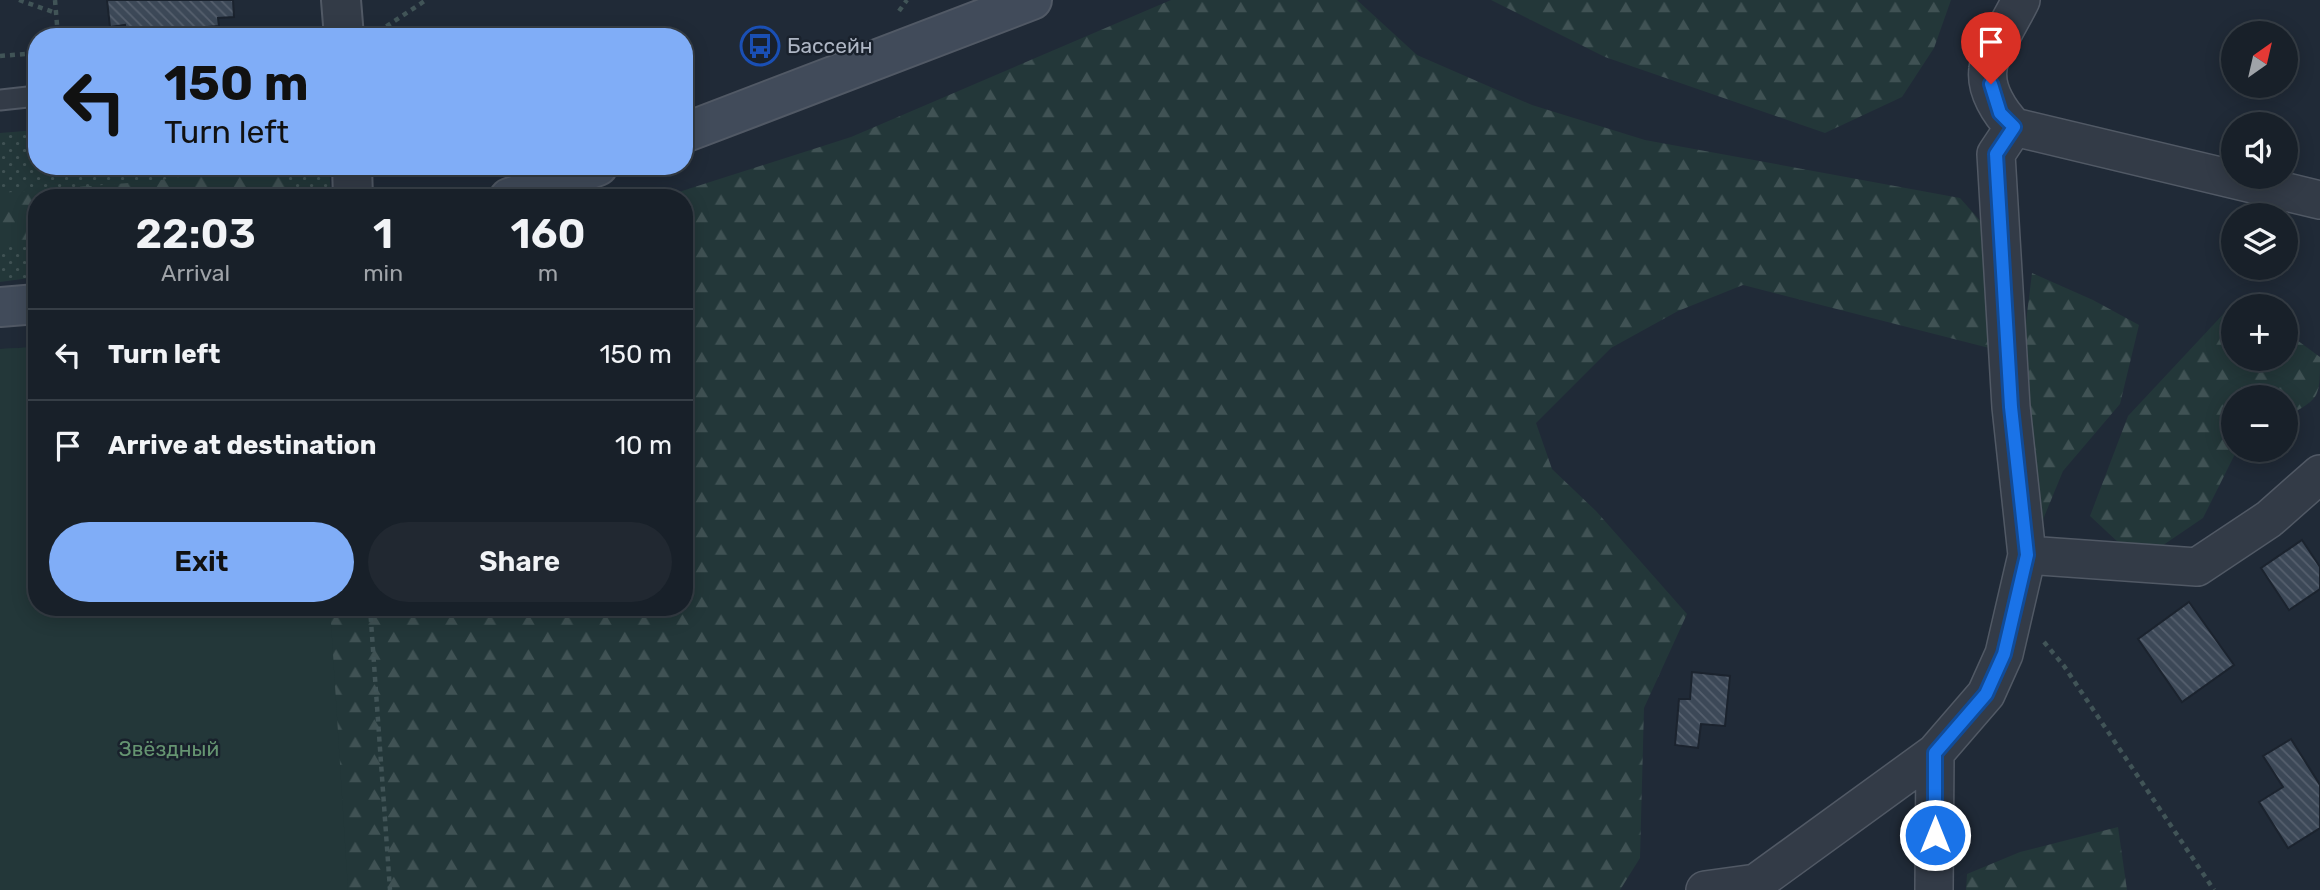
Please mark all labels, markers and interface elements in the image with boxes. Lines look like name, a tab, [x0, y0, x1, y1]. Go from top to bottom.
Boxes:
pin	[1961, 12.0, 2021, 84]
north arrow	[2221, 21, 2298, 98]
map controls	[2221, 21, 2298, 462]
icon: arrive	[1972, 23, 2010, 61]
bus stop icon: Бассейн	[739, 25, 781, 67]
place label: Бассейн	[787, 33, 873, 58]
text: 150 m	[164, 54, 309, 112]
icon: left	[49, 56, 140, 147]
button: sound	[2221, 112, 2298, 189]
text: Turn left	[164, 113, 289, 151]
button: layers	[2221, 203, 2298, 280]
text: 22:03	[135, 209, 256, 259]
text: 1	[373, 209, 393, 259]
text: 160	[511, 209, 586, 259]
text: Arrival	[161, 259, 230, 287]
text: min	[363, 259, 403, 287]
text: m	[538, 259, 558, 287]
button: +	[2221, 294, 2298, 371]
icon: left	[49, 336, 87, 374]
text: Turn left	[108, 339, 220, 370]
text: 150 m	[599, 339, 672, 370]
button: −	[2221, 385, 2298, 462]
icon: arrive	[49, 427, 87, 465]
text: Arrive at destination	[108, 430, 376, 461]
text: 10 m	[615, 430, 672, 461]
button: Exit	[49, 522, 354, 602]
button: Share	[368, 522, 672, 602]
park label: Звёздный	[119, 736, 219, 761]
position arrow	[1898, 798, 1972, 872]

